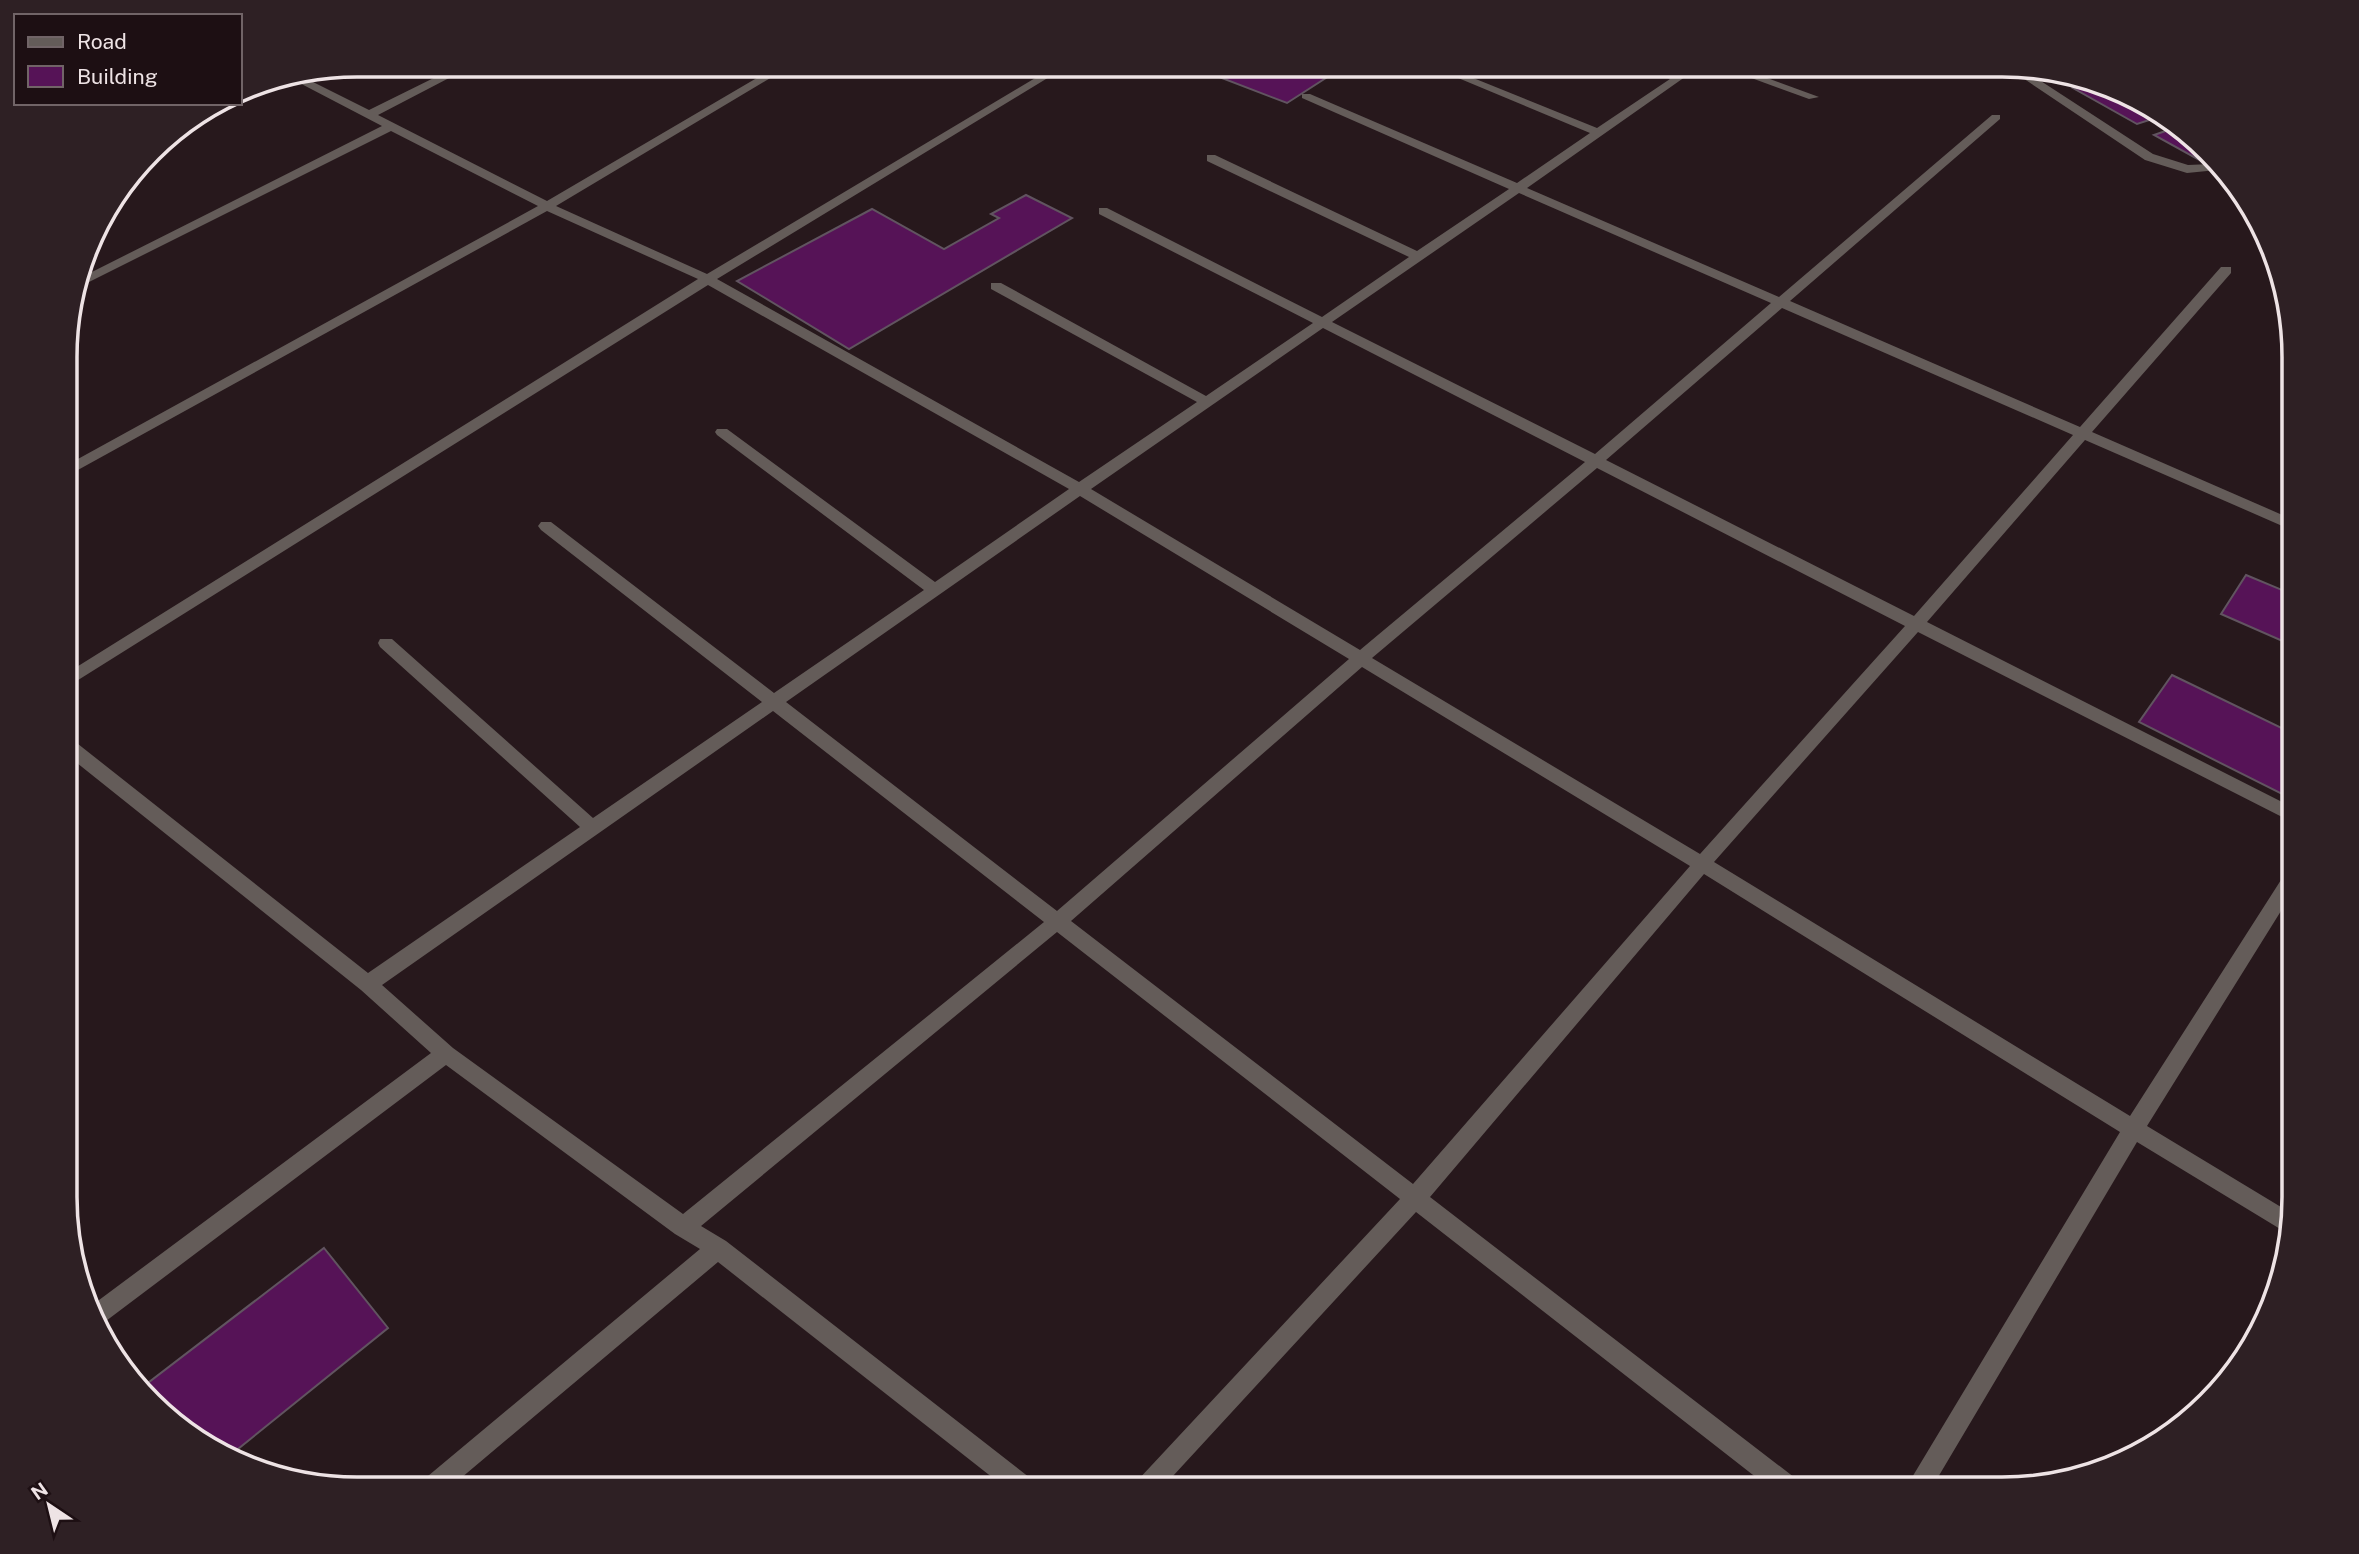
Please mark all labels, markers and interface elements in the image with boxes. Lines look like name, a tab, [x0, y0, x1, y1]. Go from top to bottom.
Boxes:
legend	[14, 14, 242, 105]
text: Road	[77, 29, 127, 54]
text: Building	[77, 64, 158, 89]
north arrow	[14, 1470, 84, 1540]
text: N	[27, 1478, 52, 1504]

